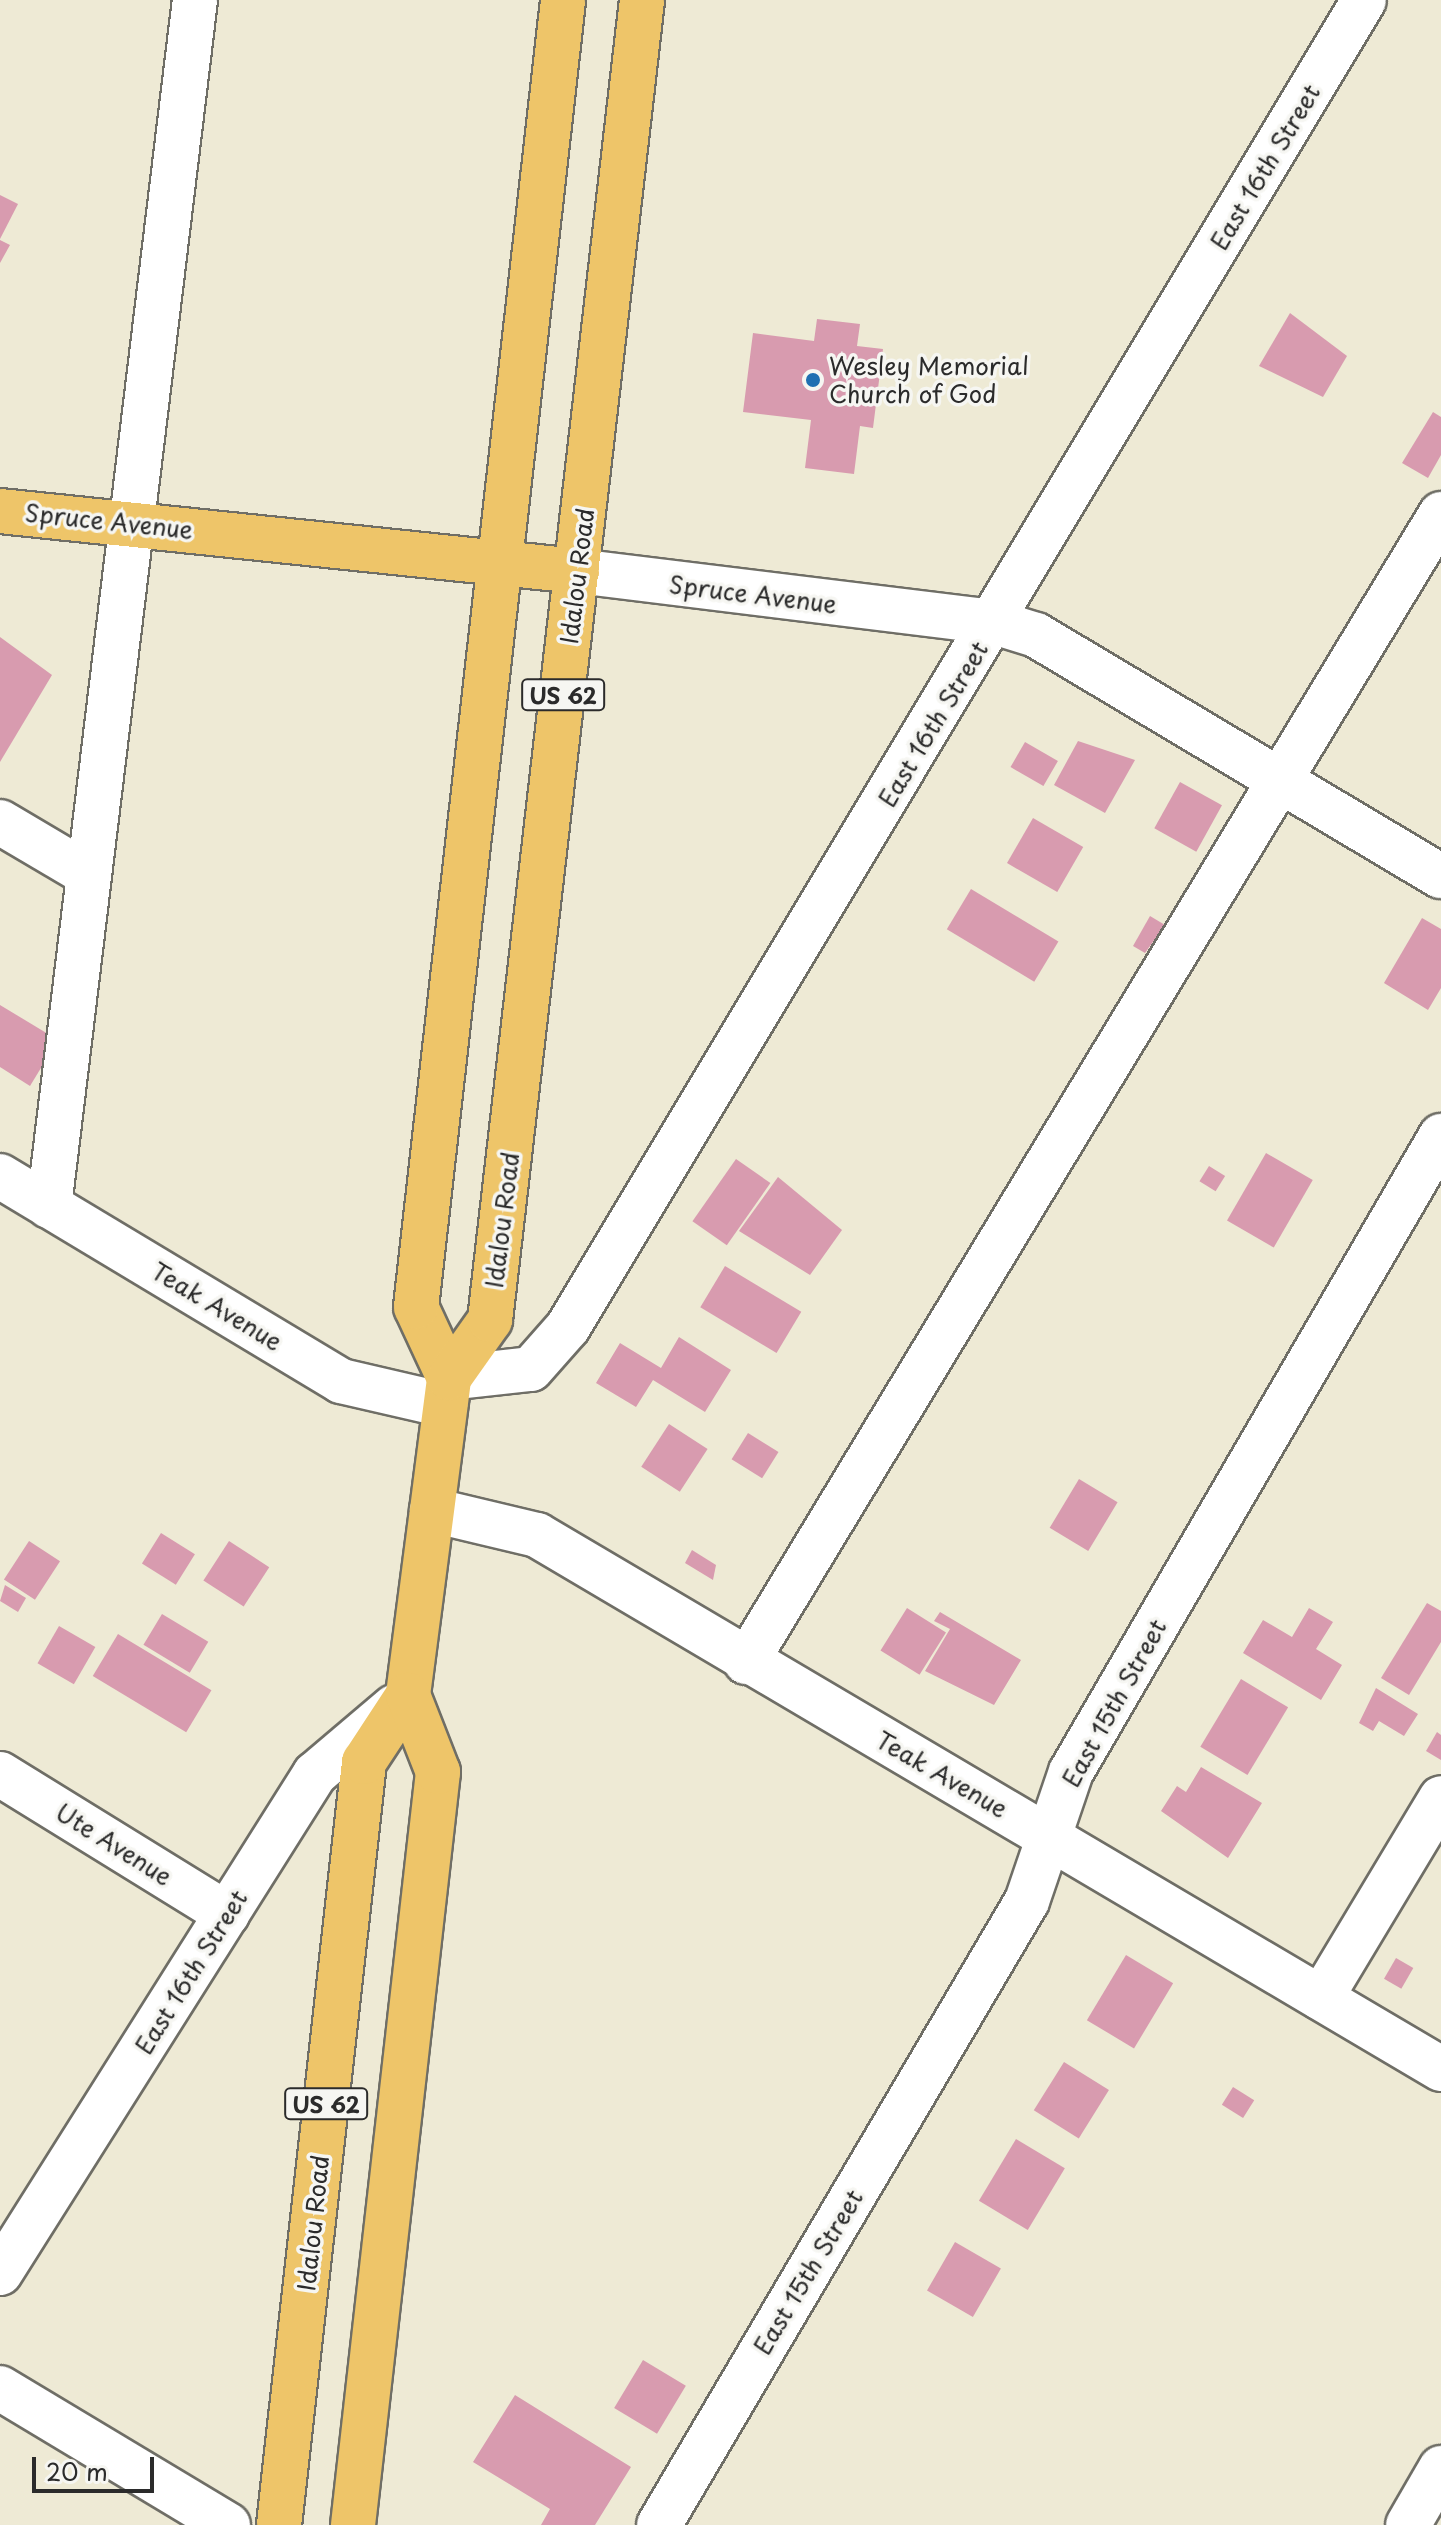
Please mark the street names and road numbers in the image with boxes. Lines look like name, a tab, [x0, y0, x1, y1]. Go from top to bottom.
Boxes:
street label: East 16th Street	[1204, 79, 1326, 255]
street label: Spruce Avenue	[23, 498, 195, 544]
street label: Idalou Road	[554, 506, 600, 646]
street label: Spruce Avenue	[667, 569, 839, 619]
street label: East 16th Street	[872, 636, 994, 812]
road number: US 62	[521, 677, 605, 713]
street label: Idalou Road	[479, 1150, 525, 1290]
street label: Teak Avenue	[147, 1256, 287, 1356]
street label: East 15th Street	[1056, 1614, 1172, 1792]
street label: Teak Avenue	[872, 1725, 1012, 1823]
street label: Ute Avenue	[51, 1797, 177, 1891]
street label: East 16th Street	[129, 1884, 253, 2060]
road number: US 62	[284, 2086, 368, 2122]
street label: Idalou Road	[292, 2153, 334, 2293]
street label: East 15th Street	[748, 2185, 868, 2359]

